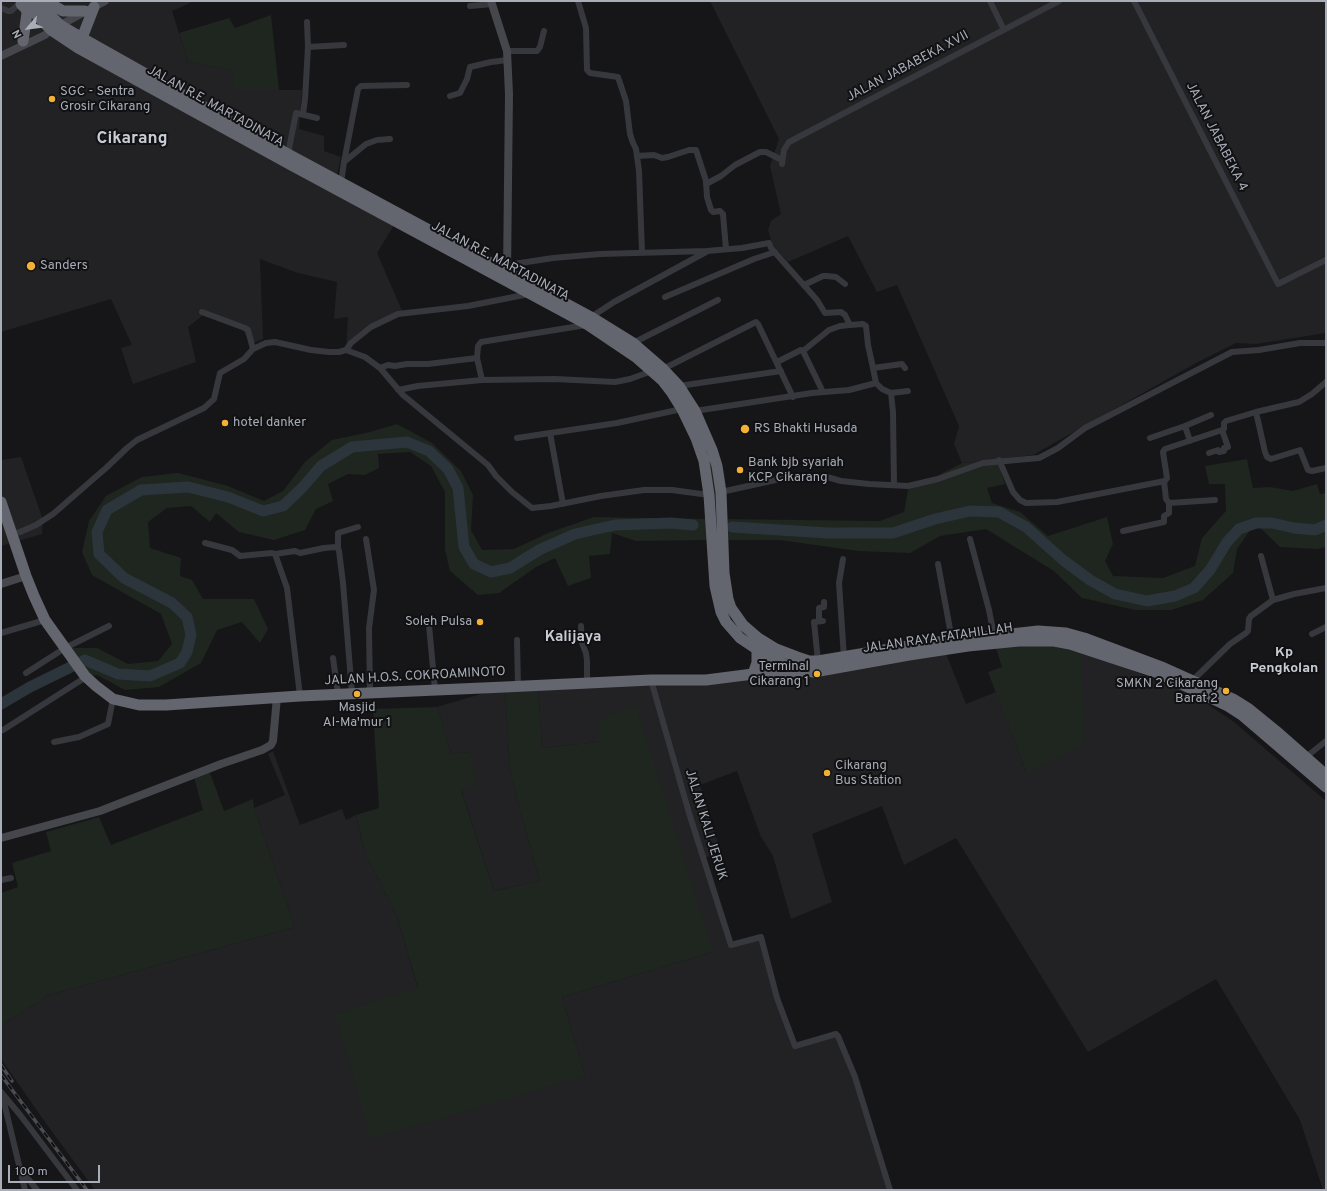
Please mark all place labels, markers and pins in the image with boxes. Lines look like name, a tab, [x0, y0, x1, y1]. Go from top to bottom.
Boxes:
place label: SGC - Sentra Grosir Cikarang	[60, 84, 150, 115]
marker: SGC - Sentra Grosir Cikarang	[47, 94, 57, 104]
place label: Sanders	[40, 258, 88, 274]
marker: Sanders	[25, 260, 37, 272]
place label: hotel danker	[233, 415, 306, 431]
marker: hotel danker	[220, 418, 230, 428]
place label: RS Bhakti Husada	[754, 421, 857, 437]
marker: RS Bhakti Husada	[739, 423, 751, 435]
place label: Bank bjb syariah KCP Cikarang	[748, 455, 844, 486]
marker: Bank bjb syariah KCP Cikarang	[735, 465, 745, 475]
place label: Soleh Pulsa	[405, 614, 472, 630]
marker: Soleh Pulsa	[475, 617, 485, 627]
place label: Terminal Cikarang 1	[749, 659, 809, 690]
marker: Terminal Cikarang 1	[812, 669, 822, 679]
place label: SMKN 2 Cikarang Barat 2	[1116, 676, 1218, 707]
marker: SMKN 2 Cikarang Barat 2	[1221, 686, 1231, 696]
marker: Masjid Al-Ma'mur 1	[352, 689, 362, 699]
place label: Masjid Al-Ma'mur 1	[323, 700, 391, 731]
place label: Cikarang Bus Station	[835, 758, 902, 789]
marker: Cikarang Bus Station	[822, 768, 832, 778]

